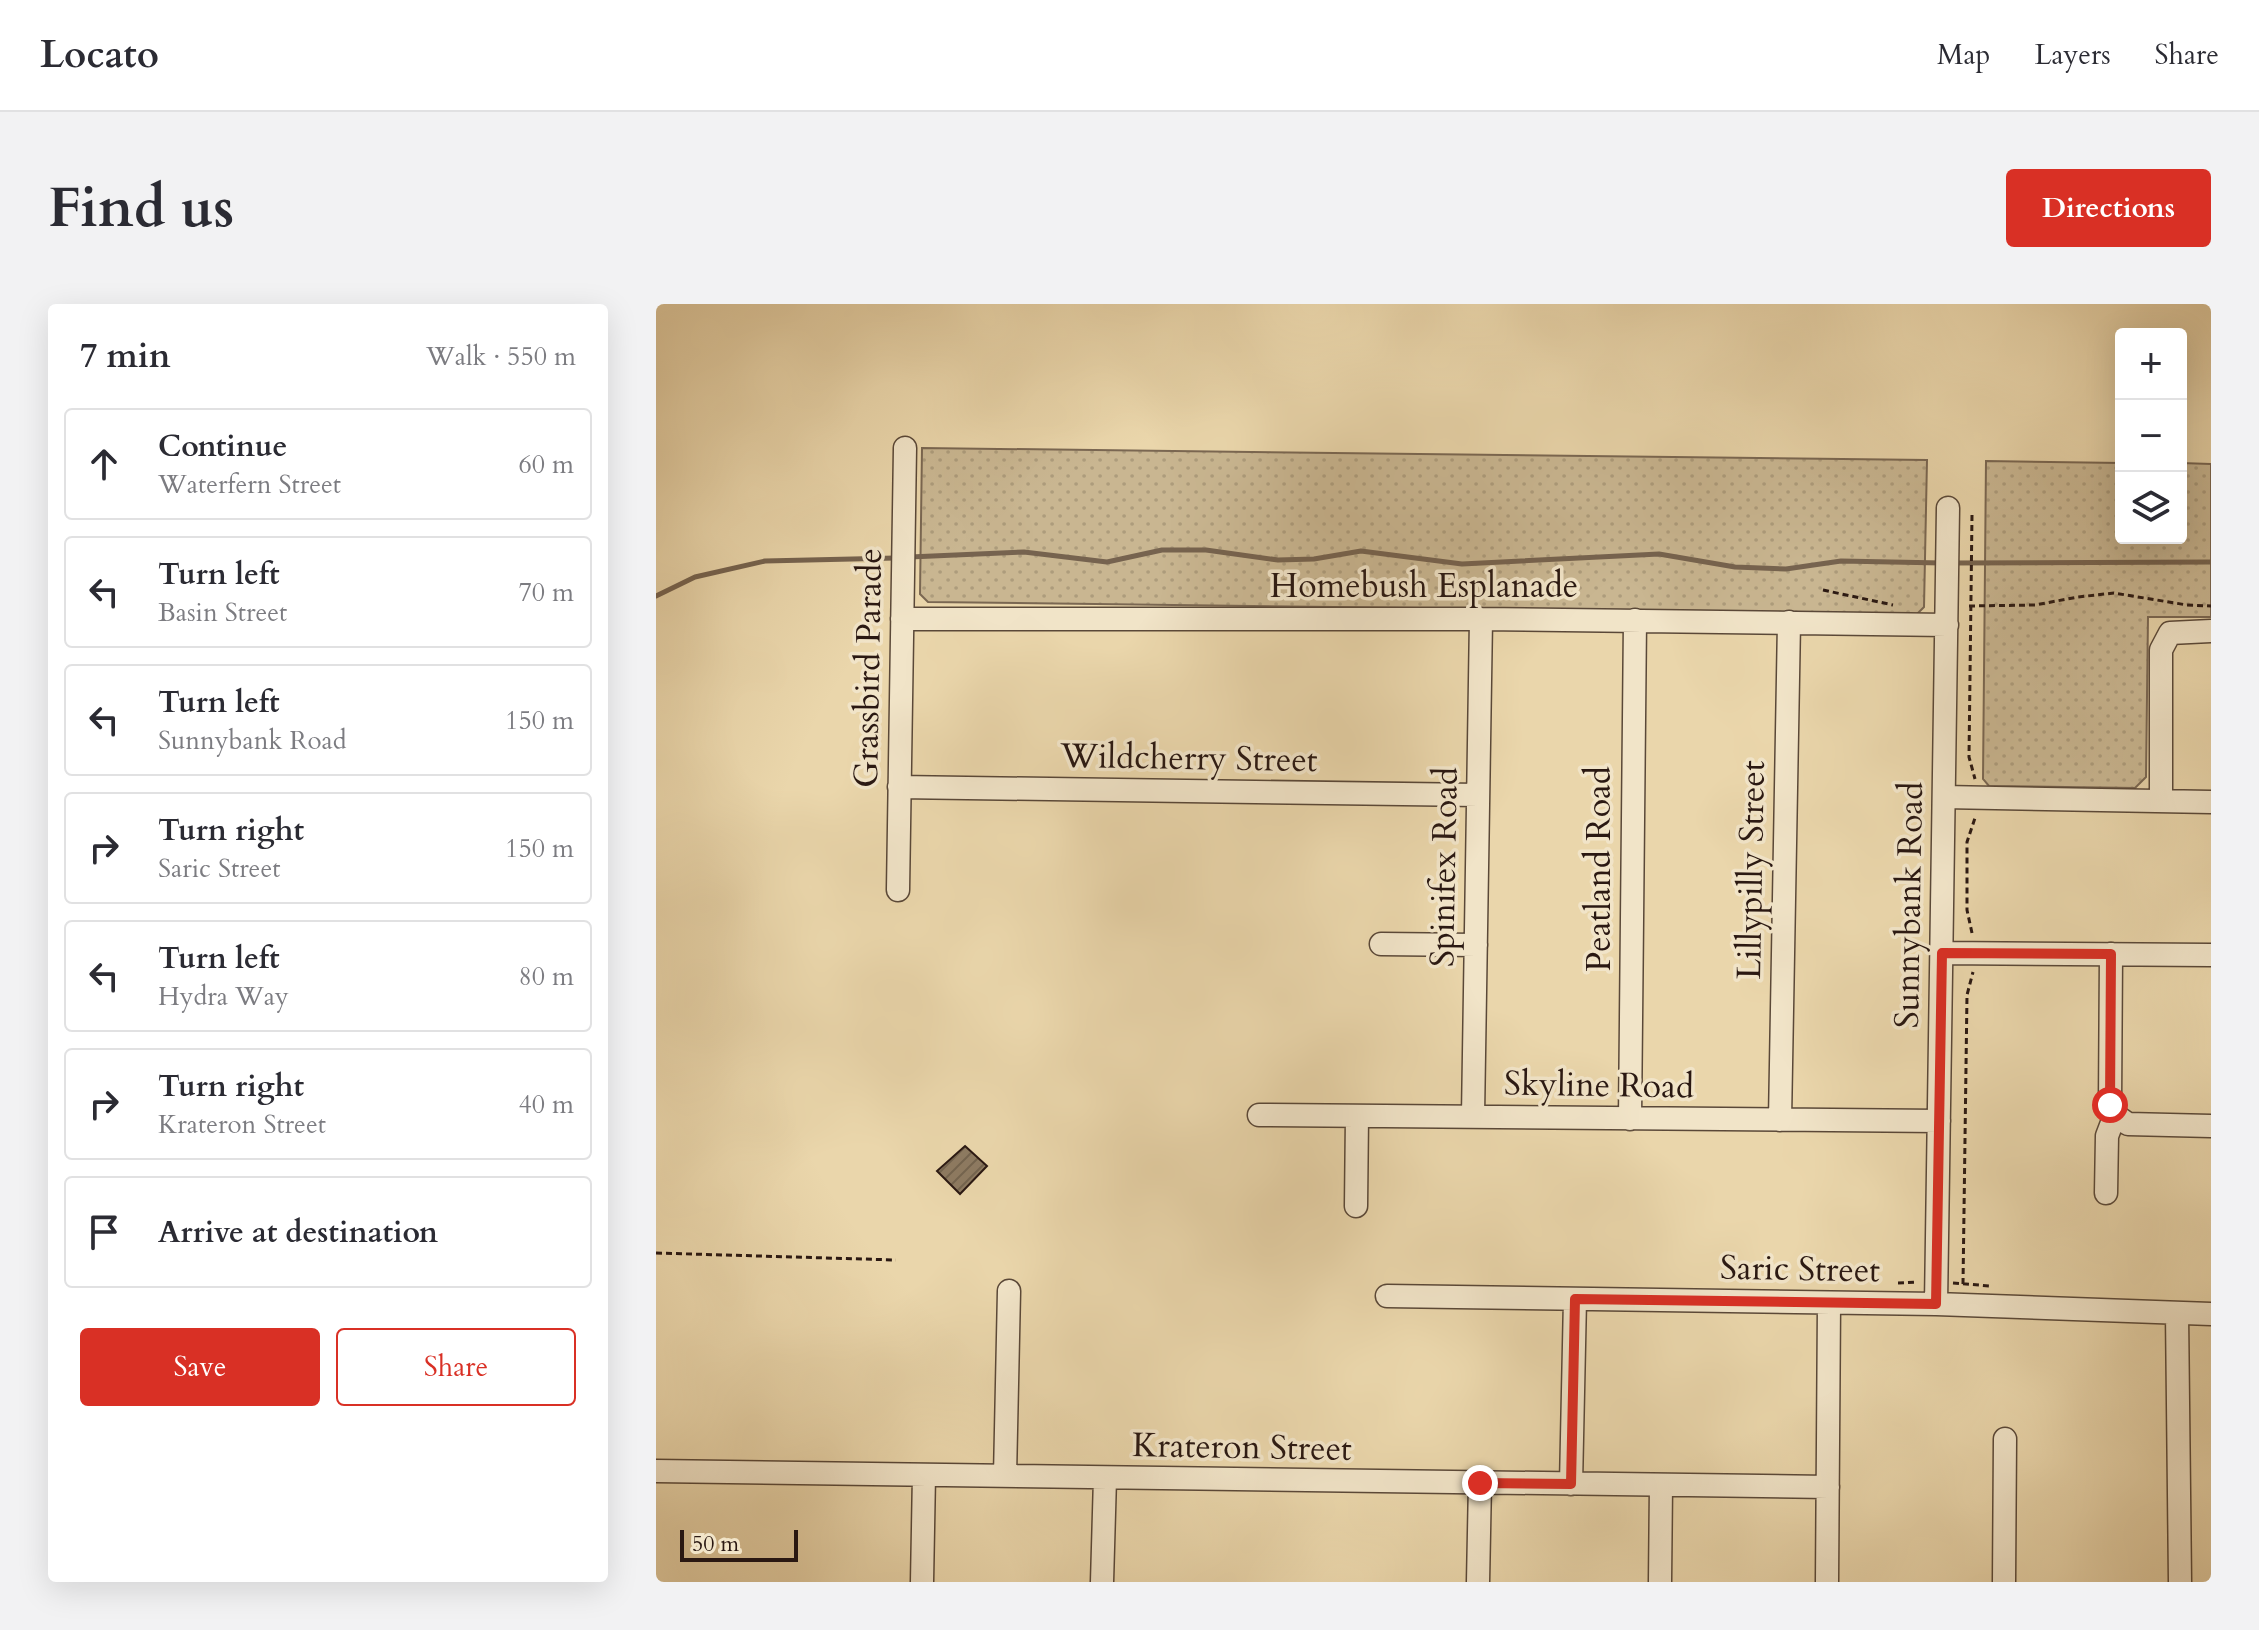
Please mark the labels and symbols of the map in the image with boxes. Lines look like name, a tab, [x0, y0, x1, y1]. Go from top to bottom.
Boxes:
street label: Grassbird Parade	[843, 548, 893, 788]
street label: Homebush Esplanade	[1270, 563, 1578, 609]
street label: Wildcherry Street	[1059, 733, 1318, 783]
street label: Lillypilly Street	[1726, 760, 1776, 980]
street label: Peatland Road	[1576, 766, 1622, 972]
street label: Spinifex Road	[1419, 767, 1469, 967]
street label: Sunnybank Road	[1884, 781, 1934, 1029]
street label: Skyline Road	[1504, 1060, 1694, 1110]
route start	[2092, 1087, 2128, 1123]
street label: Saric Street	[1720, 1245, 1881, 1293]
street label: Krateron Street	[1132, 1422, 1352, 1472]
route end	[1462, 1465, 1498, 1501]
scale bar	[680, 1526, 798, 1562]

